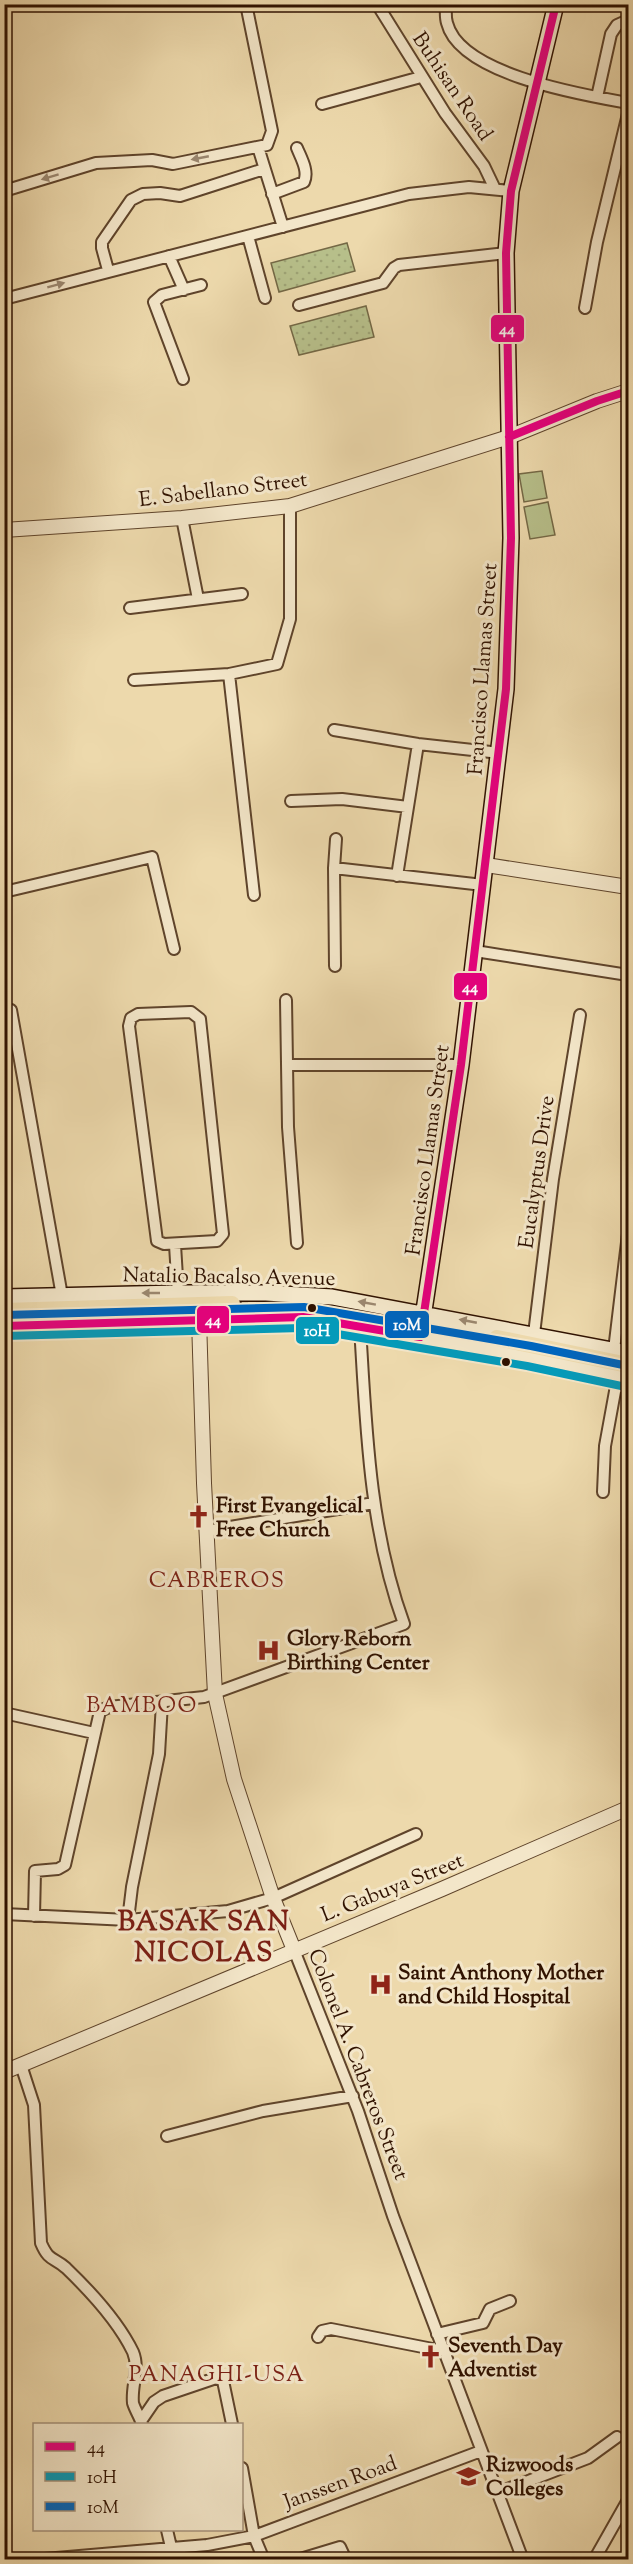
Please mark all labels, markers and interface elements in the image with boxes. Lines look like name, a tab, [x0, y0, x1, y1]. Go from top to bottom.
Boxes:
street label: Buhisan Road	[404, 27, 499, 148]
one-way arrow	[190, 154, 209, 163]
one-way arrow	[41, 173, 59, 183]
one-way arrow	[47, 280, 65, 289]
line badge: 44	[490, 314, 525, 343]
text: 44	[498, 319, 515, 342]
street label: E. Sabellano Street	[137, 466, 309, 516]
street label: Francisco Llamas Street	[462, 562, 506, 776]
line badge: 44	[453, 972, 488, 1001]
text: 44	[461, 977, 478, 1000]
street label: Francisco Llamas Street	[399, 1043, 459, 1258]
street label: Eucalyptus Drive	[512, 1094, 564, 1251]
street label: Natalio Bacalso Avenue	[122, 1261, 336, 1295]
one-way arrow	[142, 1288, 161, 1298]
one-way arrow	[357, 1298, 376, 1307]
unlabelled marker	[306, 1302, 318, 1314]
line badge: 44	[196, 1305, 230, 1334]
text: 44	[204, 1310, 221, 1333]
line badge: 10M	[384, 1310, 430, 1339]
text: 10M	[393, 1315, 421, 1338]
line badge: 10H	[295, 1316, 340, 1345]
one-way arrow	[458, 1316, 477, 1325]
text: 10H	[304, 1321, 331, 1344]
unlabelled marker	[500, 1356, 512, 1368]
place label: First Evangelical Free Church	[216, 1492, 363, 1546]
church icon: First Evangelical Free Church	[185, 1504, 211, 1530]
district label: CABREROS	[149, 1566, 285, 1598]
place label: Glory Reborn Birthing Center	[287, 1625, 430, 1679]
hospital icon: Glory Reborn Birthing Center	[256, 1637, 282, 1663]
district label: BAMBOO	[86, 1691, 198, 1723]
street label: L. Gabuya Street	[317, 1847, 469, 1931]
district label: BASAK SAN NICOLAS	[118, 1904, 290, 1974]
street label: Colonel A. Cabreros Street	[299, 1945, 415, 2185]
place label: Saint Anthony Mother and Child Hospital	[398, 1959, 604, 2013]
hospital icon: Saint Anthony Mother and Child Hospital	[367, 1971, 393, 1997]
place label: Seventh Day Adventist	[448, 2332, 563, 2386]
church icon: Seventh Day Adventist	[417, 2344, 443, 2370]
district label: PANAGHI-USA	[129, 2360, 305, 2392]
legend	[33, 2423, 243, 2531]
text: 44	[87, 2436, 105, 2462]
street label: Janssen Road	[279, 2449, 402, 2519]
place label: Rizwoods Colleges	[486, 2451, 573, 2505]
school or university icon: Rizwoods Colleges	[455, 2463, 481, 2489]
text: 10H	[87, 2466, 117, 2492]
text: 10M	[87, 2496, 119, 2522]

